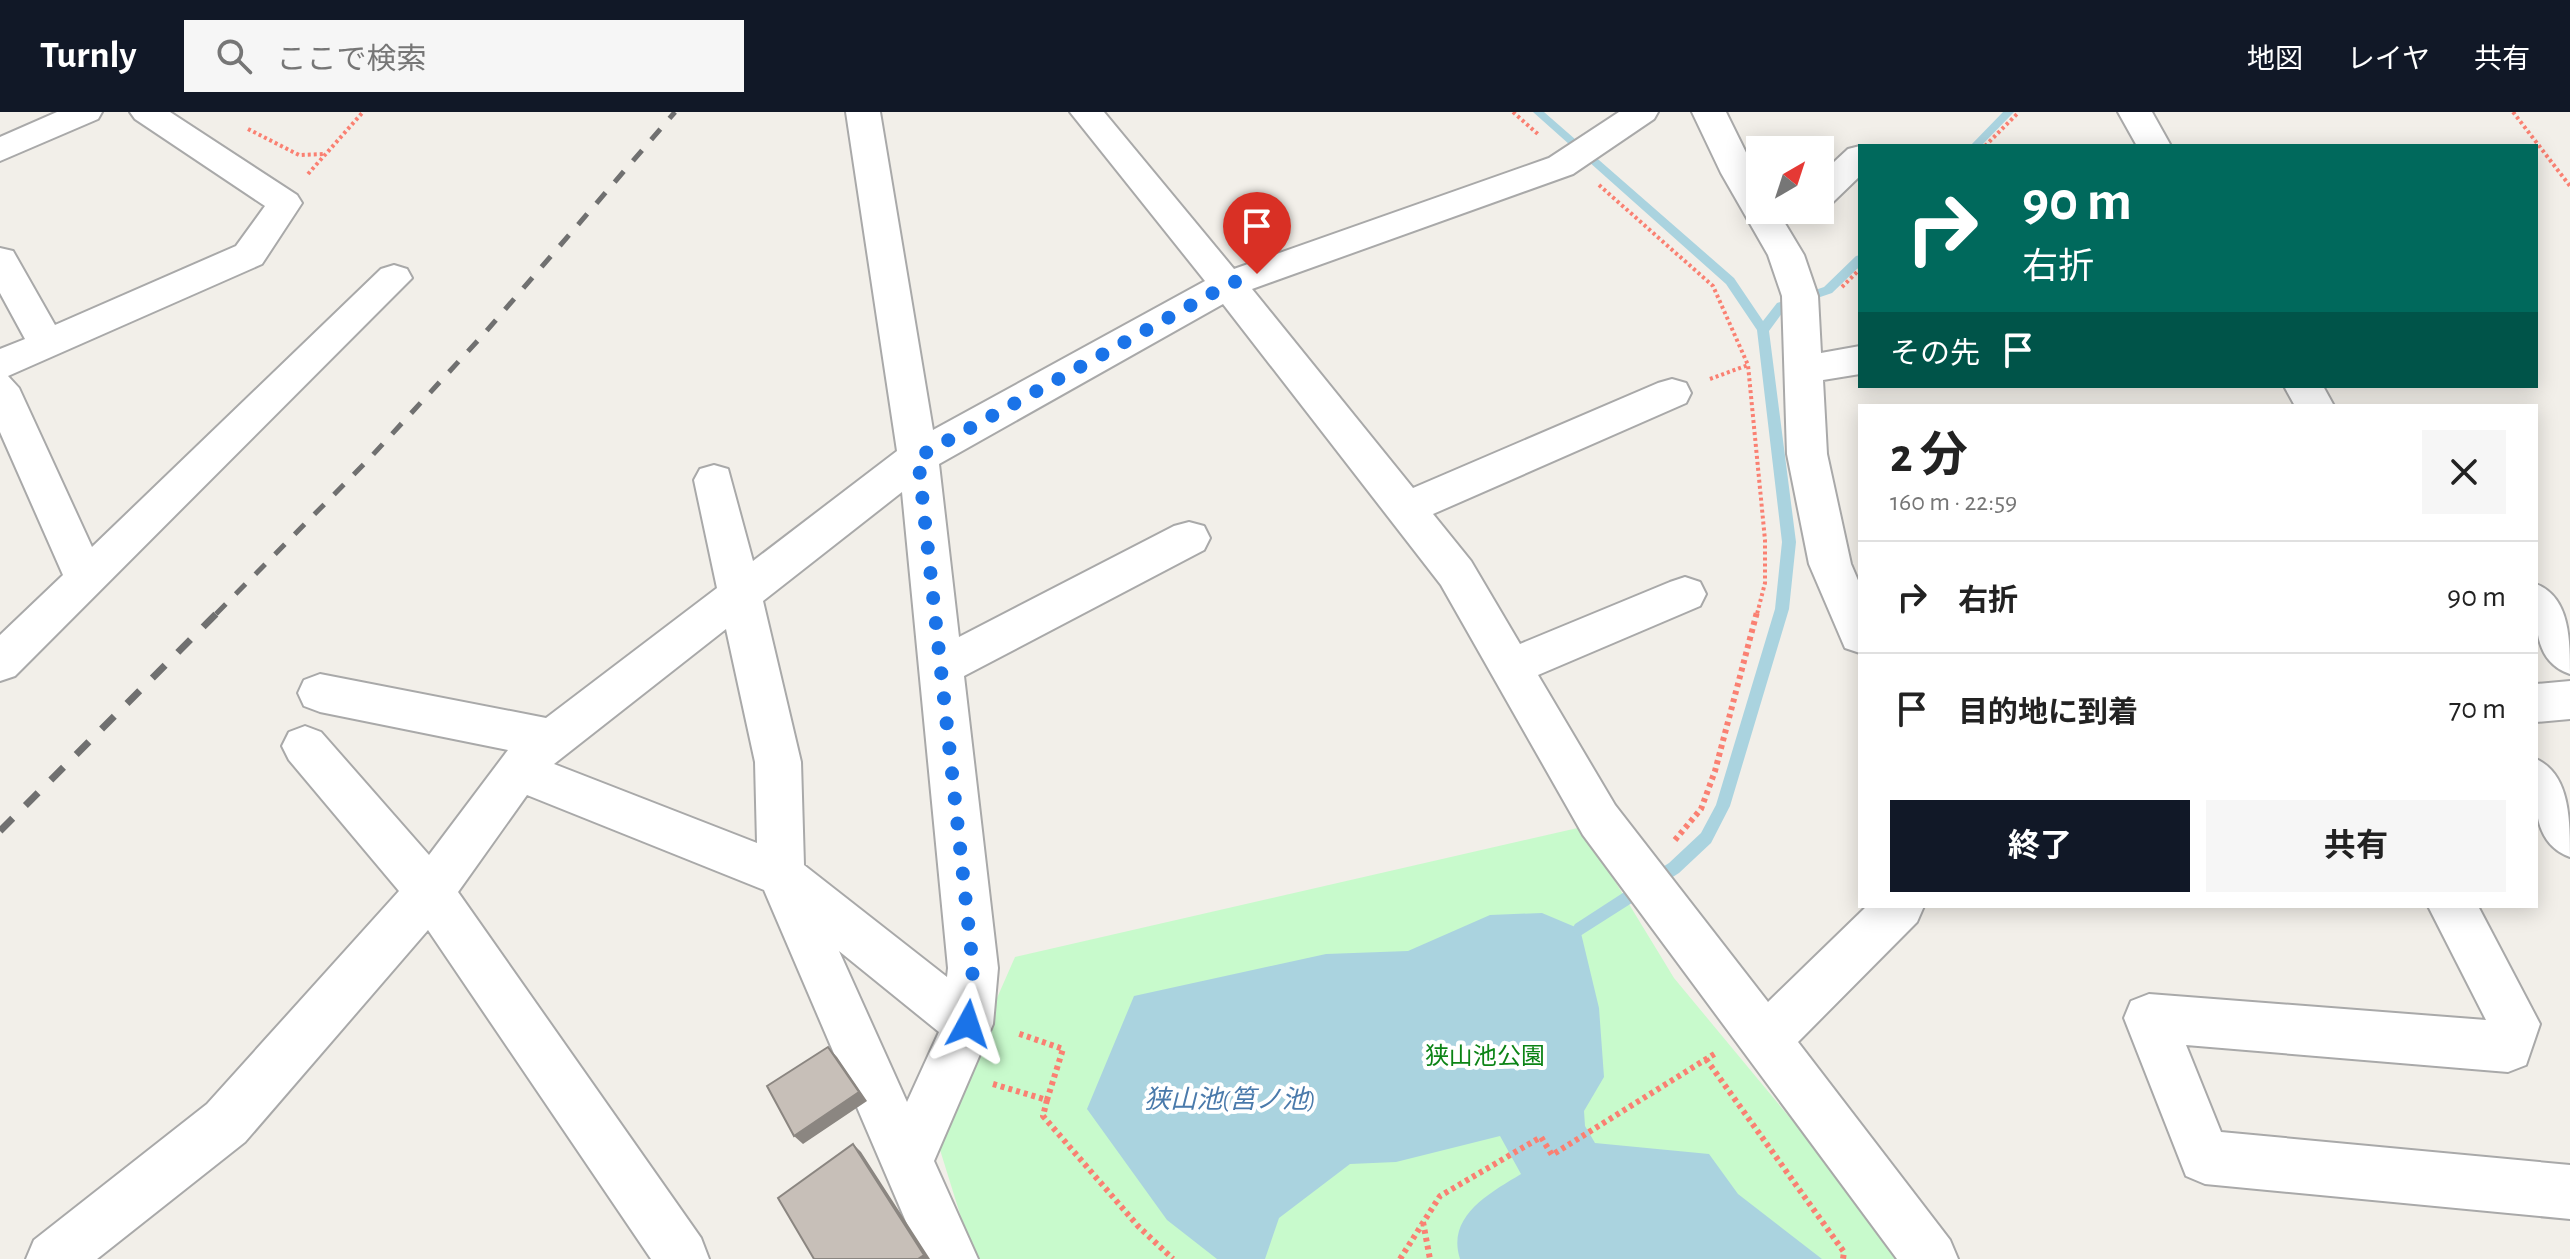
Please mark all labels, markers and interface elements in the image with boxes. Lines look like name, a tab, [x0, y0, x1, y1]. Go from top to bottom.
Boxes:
search box	[184, 20, 744, 92]
icon: search	[212, 34, 256, 78]
text: Turnly	[40, 37, 136, 75]
text: ここで検索	[276, 45, 426, 75]
text: 地図	[2247, 46, 2303, 74]
text: レイヤ	[2347, 46, 2430, 74]
text: 共有	[2474, 46, 2530, 74]
north arrow	[1746, 136, 1834, 224]
map controls	[1746, 136, 1834, 224]
text: 90 m	[2022, 174, 2132, 230]
icon: right	[1890, 176, 1994, 280]
pin	[1223, 192, 1291, 274]
icon: arrive	[1235, 204, 1279, 248]
text: 右折	[2022, 249, 2094, 285]
icon: arrive	[1996, 328, 2040, 372]
text: その先	[1890, 339, 1980, 369]
button: close	[2422, 430, 2506, 514]
text: 2 分	[1890, 433, 1968, 481]
text: 160 m · 22:59	[1890, 489, 2017, 515]
icon: right	[1890, 575, 1934, 619]
text: 90 m	[2447, 582, 2506, 612]
text: 右折	[1958, 586, 2018, 616]
icon: arrive	[1890, 687, 1934, 731]
text: 70 m	[2449, 694, 2506, 724]
text: 目的地に到着	[1958, 698, 2138, 728]
button: 終了	[1890, 800, 2190, 892]
button: 共有	[2206, 800, 2506, 892]
position arrow	[926, 982, 1010, 1066]
park label: 狭山池公園	[1425, 1043, 1545, 1069]
water label: 狭山池(筥ノ池)	[1144, 1086, 1316, 1113]

